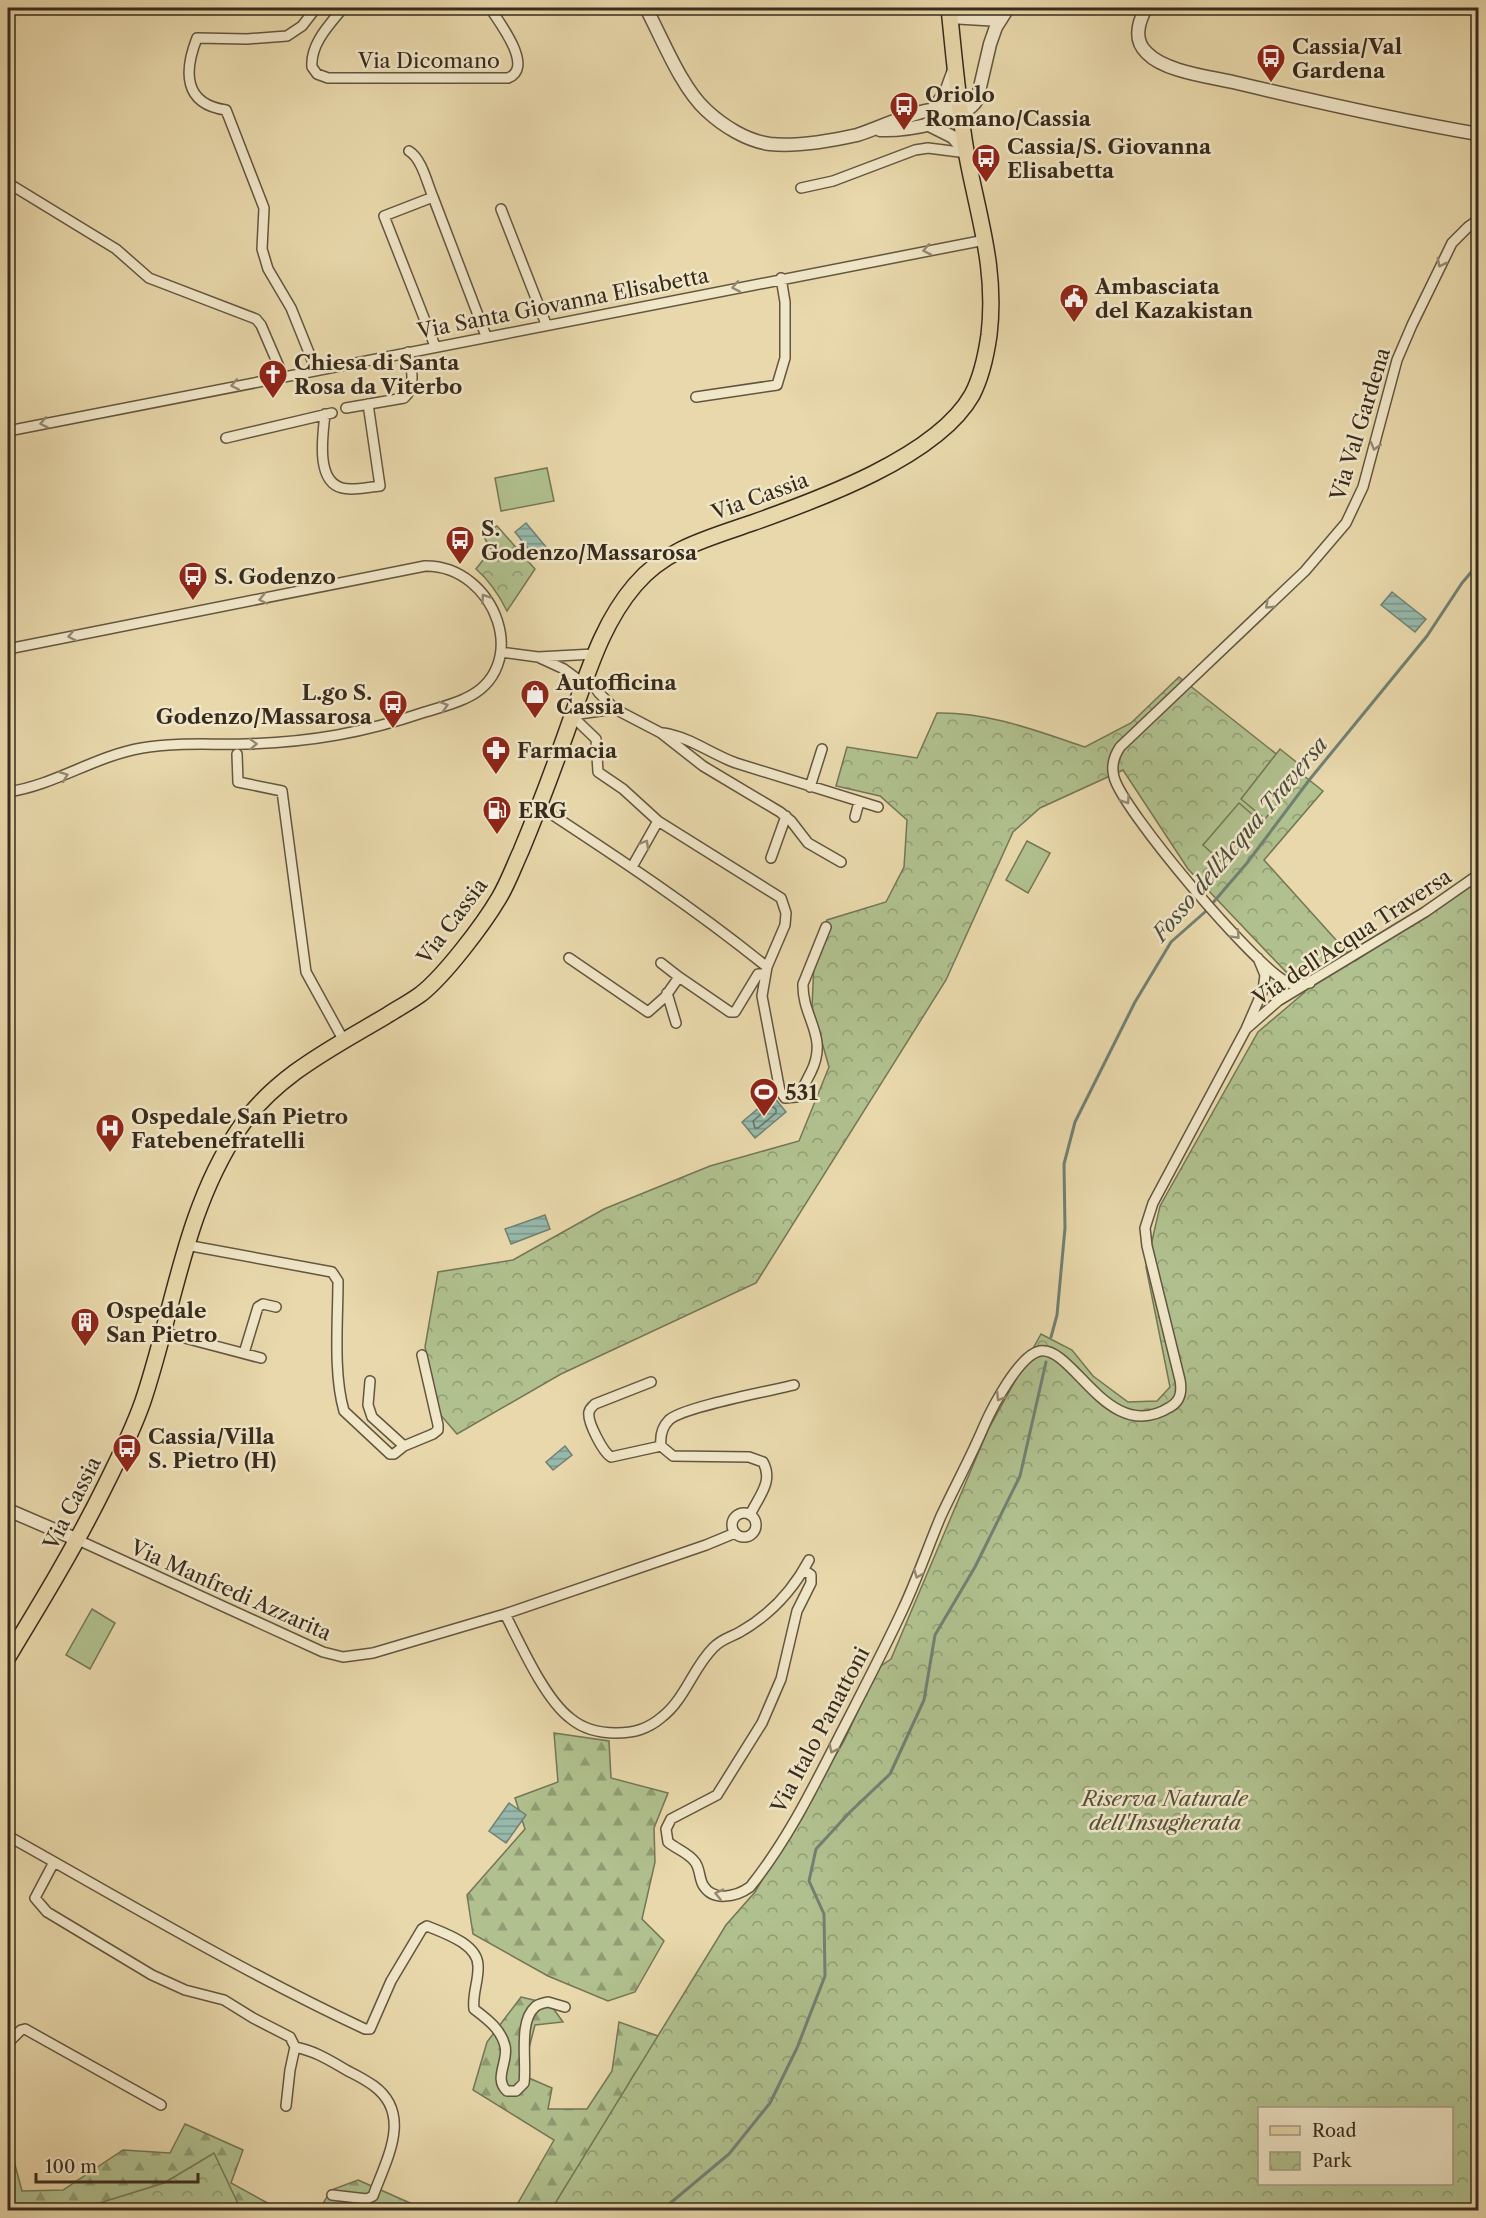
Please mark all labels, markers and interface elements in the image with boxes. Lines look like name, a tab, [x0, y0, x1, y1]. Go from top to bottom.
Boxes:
place label: Cassia/Val Gardena	[1292, 34, 1402, 83]
bus stop icon: Cassia/Val Gardena	[1255, 42, 1287, 84]
street label: Via Dicomano	[357, 48, 500, 73]
place label: Oriolo Romano/Cassia	[925, 82, 1092, 131]
bus stop icon: Oriolo Romano/Cassia	[888, 90, 920, 132]
place label: Cassia/S. Giovanna Elisabetta	[1007, 134, 1212, 183]
bus stop icon: Cassia/S. Giovanna Elisabetta	[970, 142, 1002, 184]
one-way arrow	[923, 243, 933, 256]
one-way arrow	[1437, 257, 1448, 268]
street label: Via Santa Giovanna Elisabetta	[414, 262, 712, 344]
place label: Ambasciata del Kazakistan	[1094, 274, 1254, 323]
one-way arrow	[731, 280, 741, 293]
public building icon: Ambasciata del Kazakistan	[1058, 282, 1090, 324]
street label: Via Val Gardena	[1325, 344, 1395, 504]
place label: Chiesa di Santa Rosa da Viterbo	[294, 350, 462, 399]
church icon: Chiesa di Santa Rosa da Viterbo	[257, 358, 289, 400]
one-way arrow	[231, 378, 241, 391]
one-way arrow	[40, 416, 50, 429]
one-way arrow	[1369, 441, 1382, 451]
street label: Via Cassia	[707, 467, 813, 525]
place label: S. Godenzo/Massarosa	[481, 516, 698, 565]
bus stop icon: S. Godenzo/Massarosa	[444, 524, 476, 566]
bus stop icon: S. Godenzo	[177, 560, 209, 602]
place label: S. Godenzo	[214, 564, 336, 589]
one-way arrow	[258, 591, 268, 604]
one-way arrow	[481, 594, 492, 605]
one-way arrow	[1265, 597, 1276, 608]
one-way arrow	[67, 629, 77, 642]
place label: Autofficina Cassia	[555, 670, 677, 719]
shop icon: Autofficina Cassia	[519, 678, 551, 720]
place label: L.go S. Godenzo/Massarosa	[156, 680, 373, 729]
bus stop icon: L.go S. Godenzo/Massarosa	[377, 688, 409, 730]
one-way arrow	[438, 701, 449, 713]
water label: Fosso dell'Acqua Traversa	[1145, 731, 1333, 948]
pharmacy icon: Farmacia	[480, 734, 512, 776]
one-way arrow	[249, 737, 258, 750]
place label: Farmacia	[517, 738, 618, 763]
one-way arrow	[57, 771, 68, 783]
one-way arrow	[1119, 793, 1130, 804]
fuel station icon: ERG	[481, 794, 513, 836]
place label: ERG	[518, 798, 567, 823]
one-way arrow	[638, 840, 649, 850]
street label: Via dell'Acqua Traversa	[1247, 863, 1457, 1011]
street label: Via Cassia	[411, 872, 493, 970]
one-way arrow	[1229, 928, 1240, 939]
sports icon: 531	[748, 1076, 780, 1118]
place label: 531	[785, 1080, 818, 1105]
place label: Ospedale San Pietro Fatebenefratelli	[131, 1104, 348, 1153]
hospital icon: Ospedale San Pietro Fatebenefratelli	[94, 1112, 126, 1154]
place label: Ospedale San Pietro	[106, 1298, 217, 1347]
building icon: Ospedale San Pietro	[69, 1306, 101, 1348]
one-way arrow	[995, 1391, 1007, 1401]
place label: Cassia/Villa S. Pietro (H)	[148, 1424, 276, 1473]
bus stop icon: Cassia/Villa S. Pietro (H)	[111, 1432, 143, 1474]
street label: Via Cassia	[37, 1452, 106, 1555]
street label: Via Manfredi Azzarita	[126, 1534, 336, 1646]
one-way arrow	[913, 1567, 925, 1578]
street label: Via Italo Panattoni	[765, 1643, 874, 1818]
one-way arrow	[828, 1743, 840, 1754]
park label: Riserva Naturale dell'Insugherata	[1080, 1786, 1249, 1835]
one-way arrow	[714, 1888, 724, 1901]
legend	[1258, 2107, 1453, 2185]
text: Road	[1312, 2120, 1357, 2142]
scale bar	[36, 2146, 198, 2184]
text: Park	[1312, 2150, 1353, 2172]
text: 100 m	[45, 2156, 97, 2178]

